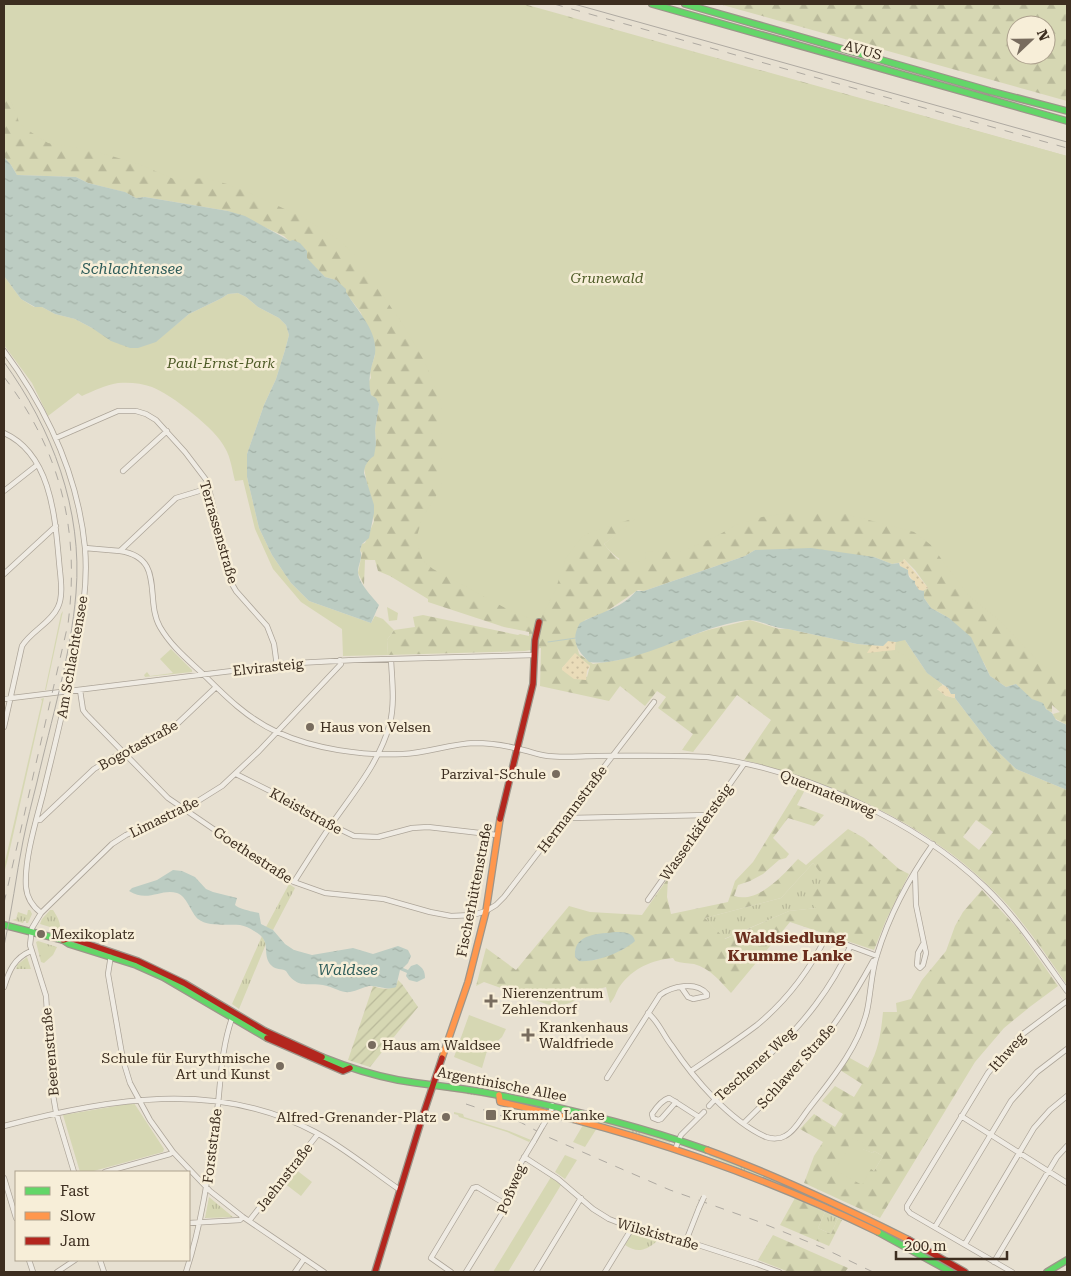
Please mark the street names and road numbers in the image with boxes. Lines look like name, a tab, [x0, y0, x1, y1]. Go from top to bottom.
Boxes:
street label: AVUS	[842, 37, 884, 63]
street label: Terrassenstraße	[197, 479, 241, 586]
street label: Am Schlachtensee	[53, 594, 91, 720]
street label: Elvirasteig	[232, 655, 304, 679]
street label: Bogotastraße	[95, 716, 181, 773]
street label: Hermannstraße	[534, 762, 610, 856]
street label: Quermatenweg	[778, 766, 878, 820]
street label: Wasserkäfersteig	[657, 780, 735, 883]
street label: Kleiststraße	[267, 785, 345, 838]
street label: Limastraße	[127, 793, 201, 841]
street label: Fischerhüttenstraße	[453, 821, 495, 958]
street label: Goethestraße	[211, 824, 296, 887]
street label: Beerenstraße	[38, 1007, 62, 1097]
street label: Schlawer Straße	[754, 1020, 839, 1112]
street label: Teschener Weg	[712, 1024, 798, 1104]
street label: Ithweg	[986, 1029, 1028, 1075]
street label: Argentinische Allee	[436, 1064, 568, 1104]
street label: Forststraße	[199, 1107, 225, 1184]
street label: Jaehnstraße	[252, 1139, 316, 1214]
street label: Poßweg	[494, 1162, 528, 1216]
street label: Wilskistraße	[615, 1215, 701, 1253]

